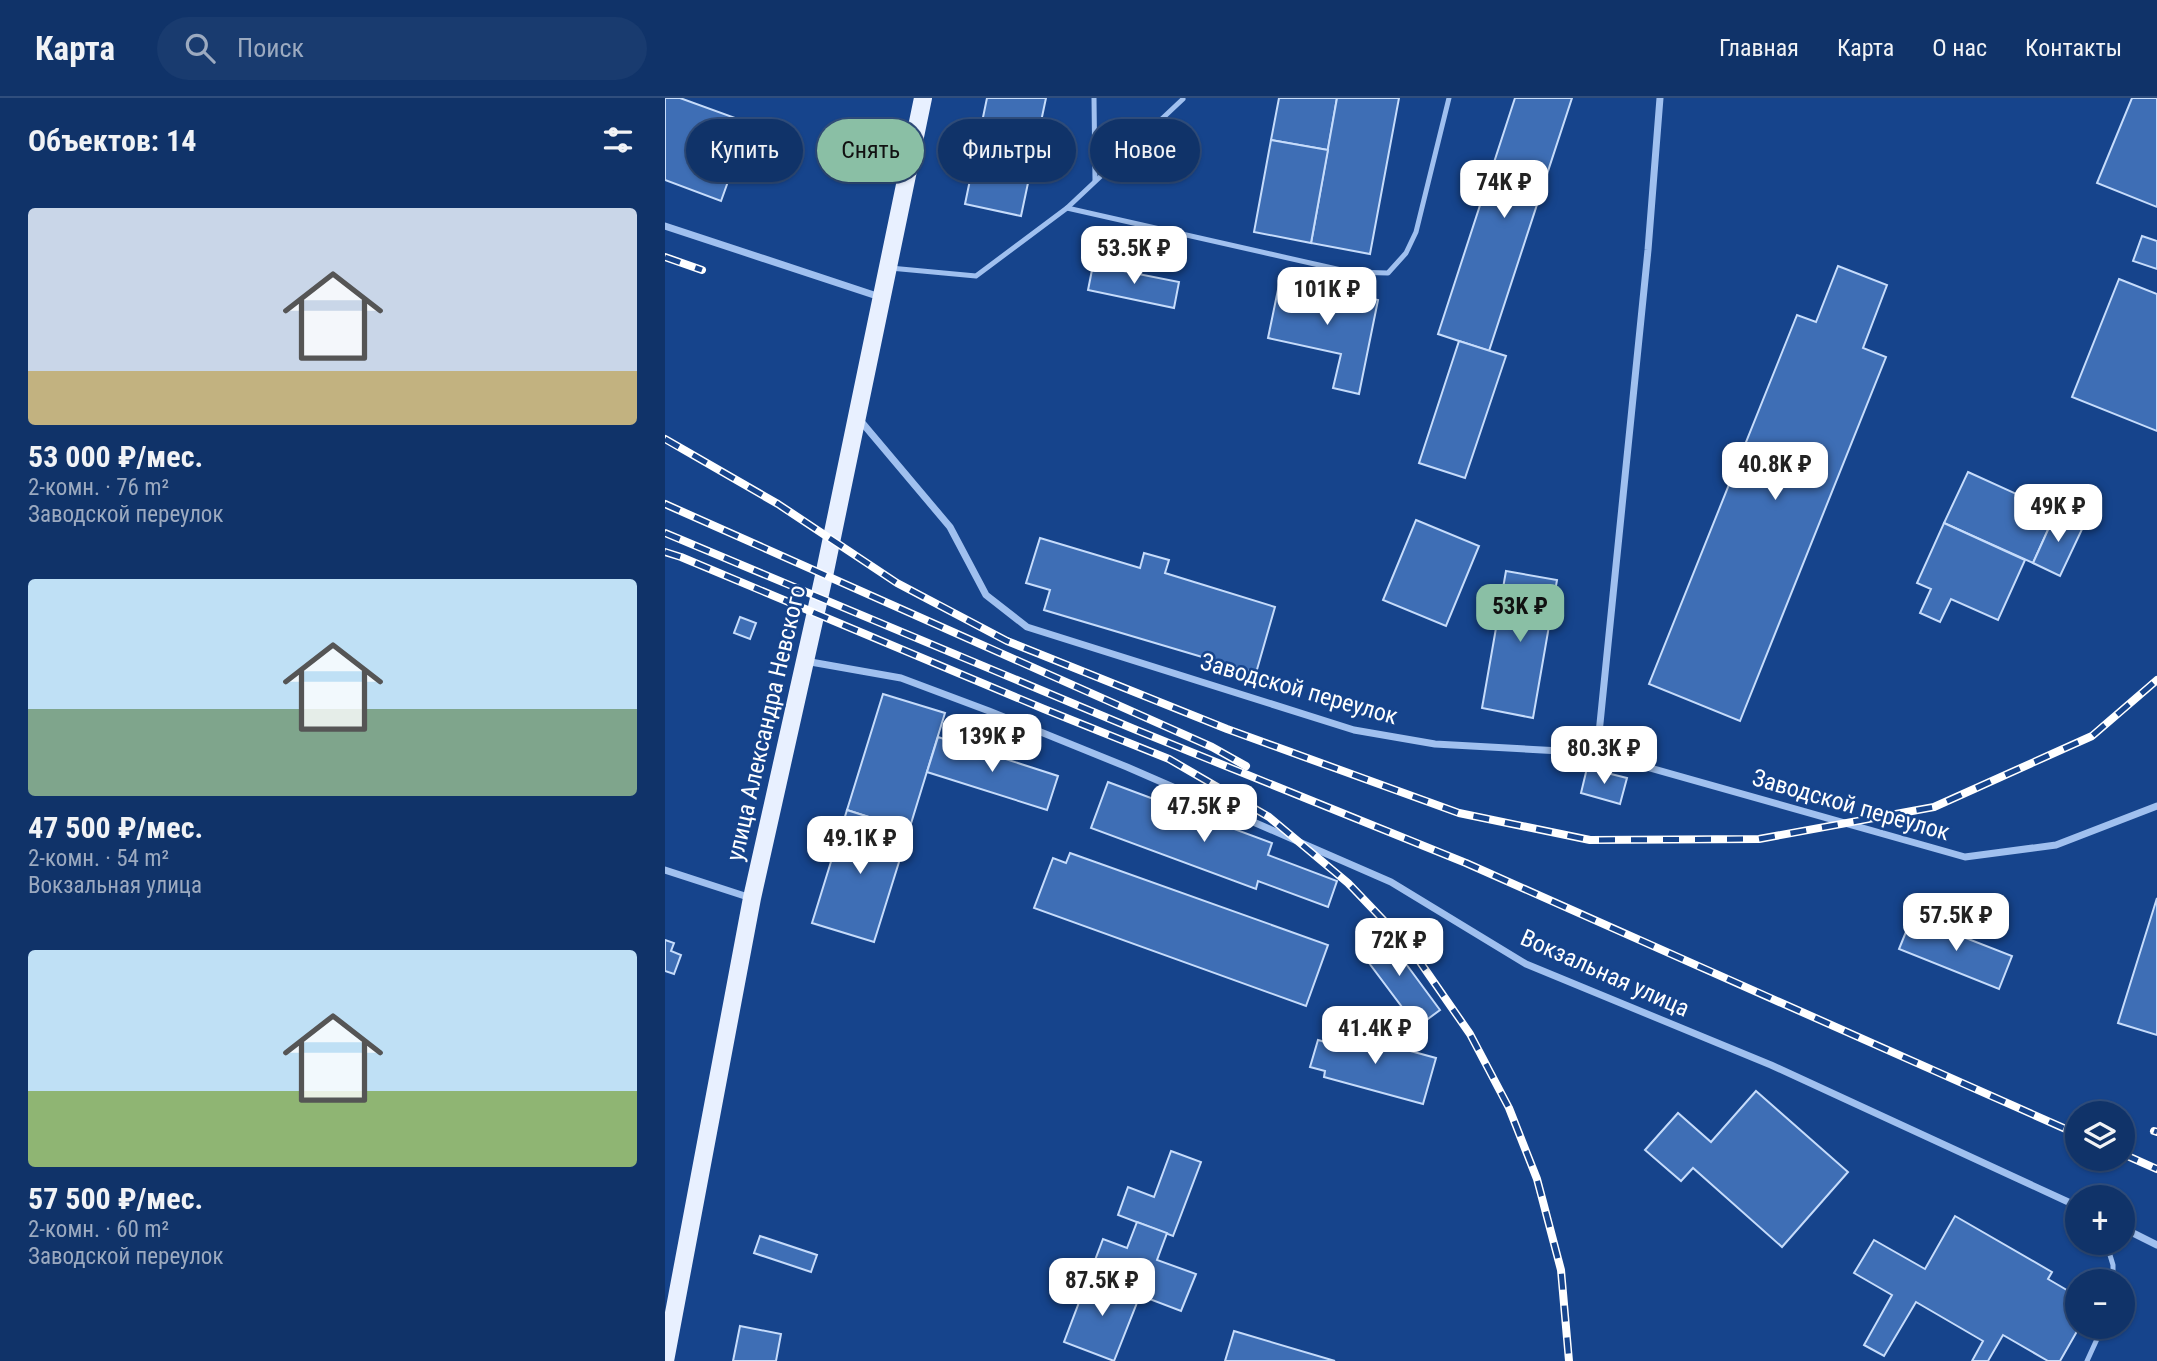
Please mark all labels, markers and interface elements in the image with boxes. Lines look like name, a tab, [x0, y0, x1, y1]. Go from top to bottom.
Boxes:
search box	[157, 17, 647, 80]
text: Карта	[35, 29, 115, 68]
icon: search	[181, 29, 219, 67]
text: Поиск	[237, 33, 304, 63]
text: Главная	[1719, 34, 1799, 62]
text: Карта	[1837, 34, 1894, 62]
text: О нас	[1932, 34, 1987, 62]
text: Контакты	[2025, 34, 2122, 62]
chip: Купить	[686, 119, 803, 182]
chip: Снять	[817, 119, 924, 182]
chip: Фильтры	[938, 119, 1076, 182]
chip: Новое	[1090, 119, 1200, 182]
icon: filters	[599, 121, 637, 159]
text: Объектов: 14	[28, 123, 196, 158]
pin: 74K ₽	[1455, 160, 1553, 220]
text: 74K ₽	[1476, 169, 1532, 196]
pin: 53.5K ₽	[1069, 226, 1199, 286]
text: 53.5K ₽	[1097, 235, 1171, 262]
icon: home	[270, 253, 396, 379]
pin: 101K ₽	[1270, 268, 1384, 327]
text: 101K ₽	[1293, 276, 1361, 303]
text: 53 000 ₽/мес.	[28, 439, 203, 474]
pin: 40.8K ₽	[1710, 442, 1840, 502]
text: 40.8K ₽	[1738, 451, 1812, 478]
text: 2-комн. · 76 m²	[28, 474, 169, 501]
pin: 49K ₽	[2009, 484, 2107, 544]
text: 49K ₽	[2030, 493, 2086, 520]
text: Заводской переулок	[28, 501, 223, 528]
street label: улица Александра Невского	[721, 582, 811, 864]
pin: 53K ₽	[1471, 584, 1569, 644]
text: 53K ₽	[1492, 593, 1548, 620]
icon: home	[270, 624, 396, 750]
street label: Заводской переулок	[1197, 647, 1401, 731]
pin: 139K ₽	[935, 714, 1049, 774]
text: 139K ₽	[958, 723, 1026, 750]
pin: 80.3K ₽	[1539, 726, 1669, 786]
text: 80.3K ₽	[1567, 735, 1641, 762]
street label: Заводской переулок	[1749, 763, 1953, 847]
pin: 47.5K ₽	[1139, 784, 1269, 844]
text: 47.5K ₽	[1167, 793, 1241, 820]
text: 47 500 ₽/мес.	[28, 810, 203, 845]
pin: 49.1K ₽	[795, 816, 925, 876]
text: 49.1K ₽	[823, 825, 897, 852]
text: 2-комн. · 54 m²	[28, 845, 169, 872]
text: Вокзальная улица	[28, 872, 202, 899]
pin: 57.5K ₽	[1891, 894, 2021, 953]
text: 57.5K ₽	[1919, 902, 1993, 929]
pin: 72K ₽	[1350, 918, 1448, 978]
street label: Вокзальная улица	[1516, 923, 1694, 1023]
text: 72K ₽	[1371, 927, 1427, 954]
icon: home	[270, 995, 396, 1121]
pin: 41.4K ₽	[1310, 1006, 1440, 1066]
text: 41.4K ₽	[1338, 1015, 1412, 1042]
map controls	[2065, 1101, 2135, 1339]
button: layers	[2065, 1101, 2135, 1171]
text: 57 500 ₽/мес.	[28, 1181, 203, 1216]
button: +	[2065, 1185, 2135, 1255]
text: 2-комн. · 60 m²	[28, 1216, 169, 1243]
text: Заводской переулок	[28, 1243, 223, 1270]
pin: 87.5K ₽	[1037, 1258, 1167, 1318]
text: 87.5K ₽	[1065, 1267, 1139, 1294]
button: −	[2065, 1269, 2135, 1339]

